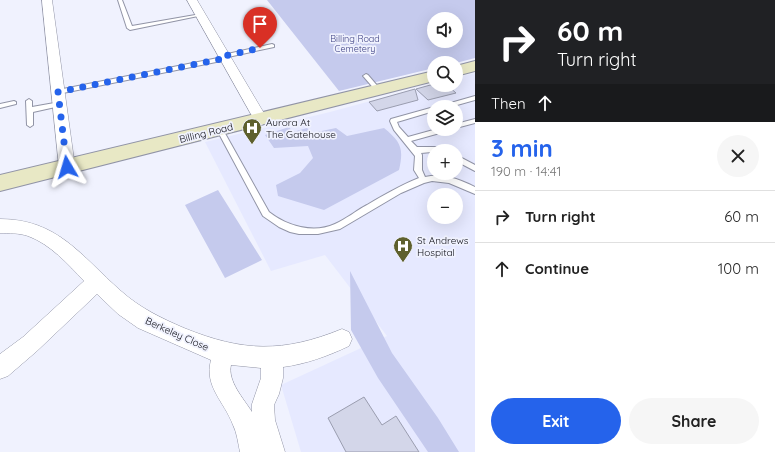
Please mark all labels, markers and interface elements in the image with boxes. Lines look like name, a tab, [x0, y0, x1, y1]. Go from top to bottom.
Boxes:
pin	[243, 7.0, 277, 48]
map controls	[427, 12, 463, 224]
button: sound	[427, 12, 463, 48]
icon: arrive	[249, 13, 271, 35]
text: 60 m	[557, 13, 623, 48]
icon: right	[491, 16, 543, 68]
park label: Billing Road Cemetery	[330, 33, 380, 54]
text: Turn right	[557, 48, 637, 71]
button: search	[427, 56, 463, 92]
icon: ahead	[534, 92, 556, 114]
text: Then	[491, 94, 526, 113]
button: layers	[427, 100, 463, 136]
place label: Aurora At The Gatehouse	[266, 116, 336, 141]
hospital icon: Aurora At The Gatehouse	[241, 117, 263, 145]
street label: Billing Road	[178, 120, 234, 146]
text: 3 min	[491, 133, 553, 163]
button: close	[717, 135, 759, 177]
button: +	[427, 144, 463, 180]
position arrow	[46, 146, 88, 188]
text: 190 m · 14:41	[491, 163, 561, 179]
button: −	[427, 188, 463, 224]
icon: right	[491, 206, 513, 228]
text: Turn right	[525, 207, 596, 226]
text: 60 m	[724, 207, 759, 226]
place label: St Andrews Hospital	[417, 234, 469, 259]
hospital icon: St Andrews Hospital	[392, 235, 414, 263]
icon: ahead	[491, 258, 513, 280]
text: Continue	[525, 259, 589, 278]
text: 100 m	[718, 259, 759, 278]
street label: Berkeley Close	[143, 314, 211, 354]
button: Exit	[491, 398, 621, 444]
button: Share	[629, 398, 759, 444]

